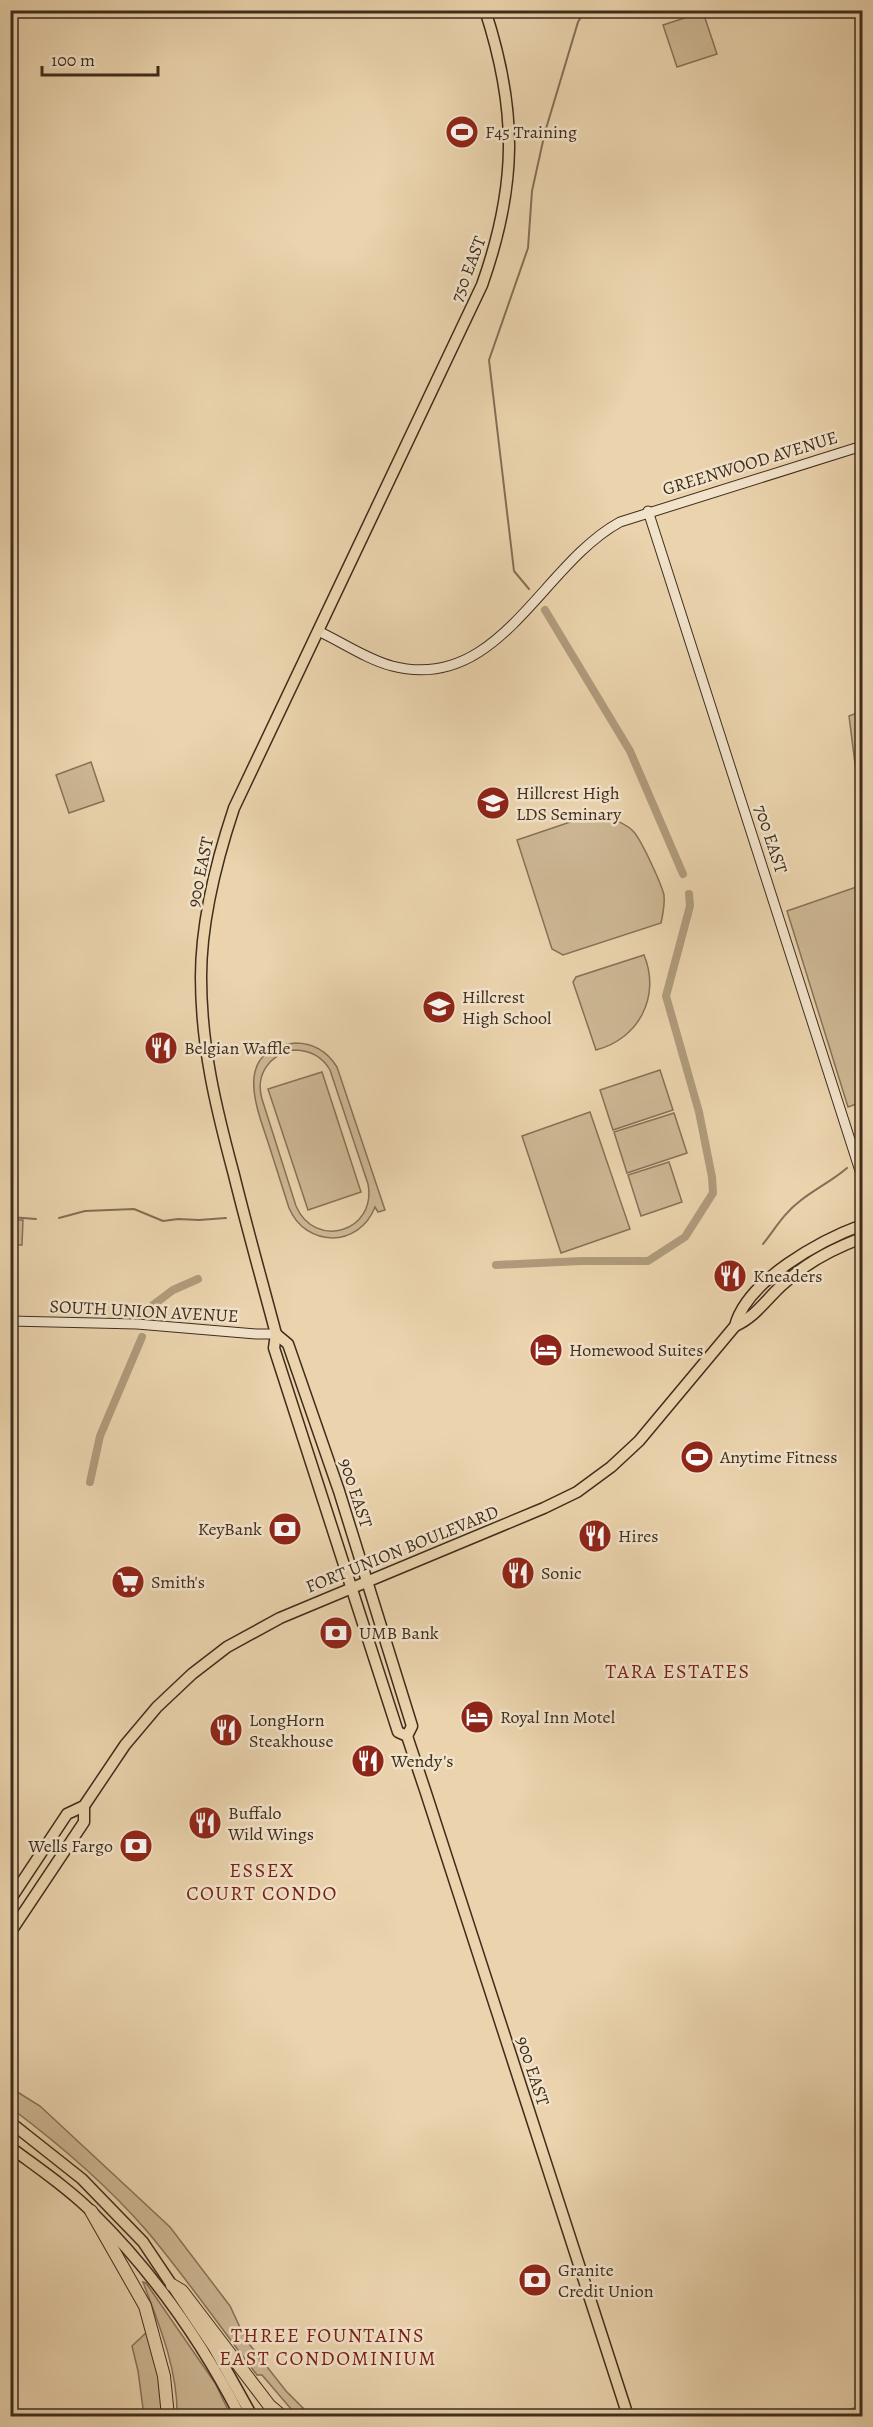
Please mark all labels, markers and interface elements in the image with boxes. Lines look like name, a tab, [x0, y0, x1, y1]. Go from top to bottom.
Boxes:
scale bar	[42, 39, 158, 77]
text: 100 m	[51, 48, 95, 72]
sports icon: F45 Training	[444, 114, 480, 150]
place label: F45 Training	[485, 120, 577, 144]
street label: 750 EAST	[444, 232, 492, 306]
street label: GREENWOOD AVENUE	[660, 425, 840, 501]
place label: Hillcrest High LDS Seminary	[516, 781, 622, 826]
school or university icon: Hillcrest High LDS Seminary	[475, 785, 511, 821]
street label: 700 EAST	[749, 802, 793, 877]
street label: 900 EAST	[181, 834, 219, 909]
place label: Hillcrest High School	[462, 985, 552, 1030]
school or university icon: Hillcrest High School	[421, 989, 457, 1025]
restaurant icon: Belgian Waffle	[143, 1030, 179, 1066]
place label: Belgian Waffle	[184, 1036, 290, 1060]
restaurant icon: Kneaders	[712, 1258, 748, 1294]
place label: Kneaders	[753, 1264, 822, 1288]
street label: SOUTH UNION AVENUE	[49, 1294, 239, 1328]
hotel icon: Homewood Suites	[528, 1332, 564, 1368]
place label: Homewood Suites	[569, 1338, 703, 1362]
sports icon: Anytime Fitness	[679, 1439, 715, 1475]
place label: Anytime Fitness	[719, 1445, 838, 1469]
street label: 900 EAST	[334, 1455, 379, 1531]
street label: FORT UNION BOULEVARD	[302, 1499, 502, 1599]
bank icon: KeyBank	[267, 1511, 303, 1547]
place label: KeyBank	[198, 1517, 262, 1541]
restaurant icon: Hires	[577, 1518, 613, 1554]
place label: Hires	[618, 1524, 658, 1548]
restaurant icon: Sonic	[500, 1555, 536, 1591]
place label: Sonic	[541, 1561, 582, 1585]
supermarket icon: Smith's	[110, 1564, 146, 1600]
place label: Smith's	[151, 1570, 205, 1594]
bank icon: UMB Bank	[318, 1615, 354, 1651]
place label: UMB Bank	[359, 1621, 439, 1645]
district label: TARA ESTATES	[605, 1658, 751, 1685]
hotel icon: Royal Inn Motel	[459, 1699, 495, 1735]
place label: Royal Inn Motel	[500, 1705, 616, 1729]
place label: LongHorn Steakhouse	[249, 1708, 334, 1753]
restaurant icon: LongHorn Steakhouse	[208, 1712, 244, 1748]
restaurant icon: Wendy's	[350, 1743, 386, 1779]
place label: Wendy's	[390, 1749, 454, 1773]
place label: Buffalo Wild Wings	[227, 1801, 314, 1846]
restaurant icon: Buffalo Wild Wings	[187, 1805, 223, 1841]
bank icon: Wells Fargo	[118, 1828, 154, 1864]
place label: Wells Fargo	[27, 1834, 113, 1858]
district label: ESSEX COURT CONDO	[186, 1857, 338, 1907]
street label: 900 EAST	[511, 2033, 556, 2109]
place label: Granite Credit Union	[558, 2258, 654, 2303]
bank icon: Granite Credit Union	[517, 2262, 553, 2298]
district label: THREE FOUNTAINS EAST CONDOMINIUM	[219, 2322, 437, 2372]

